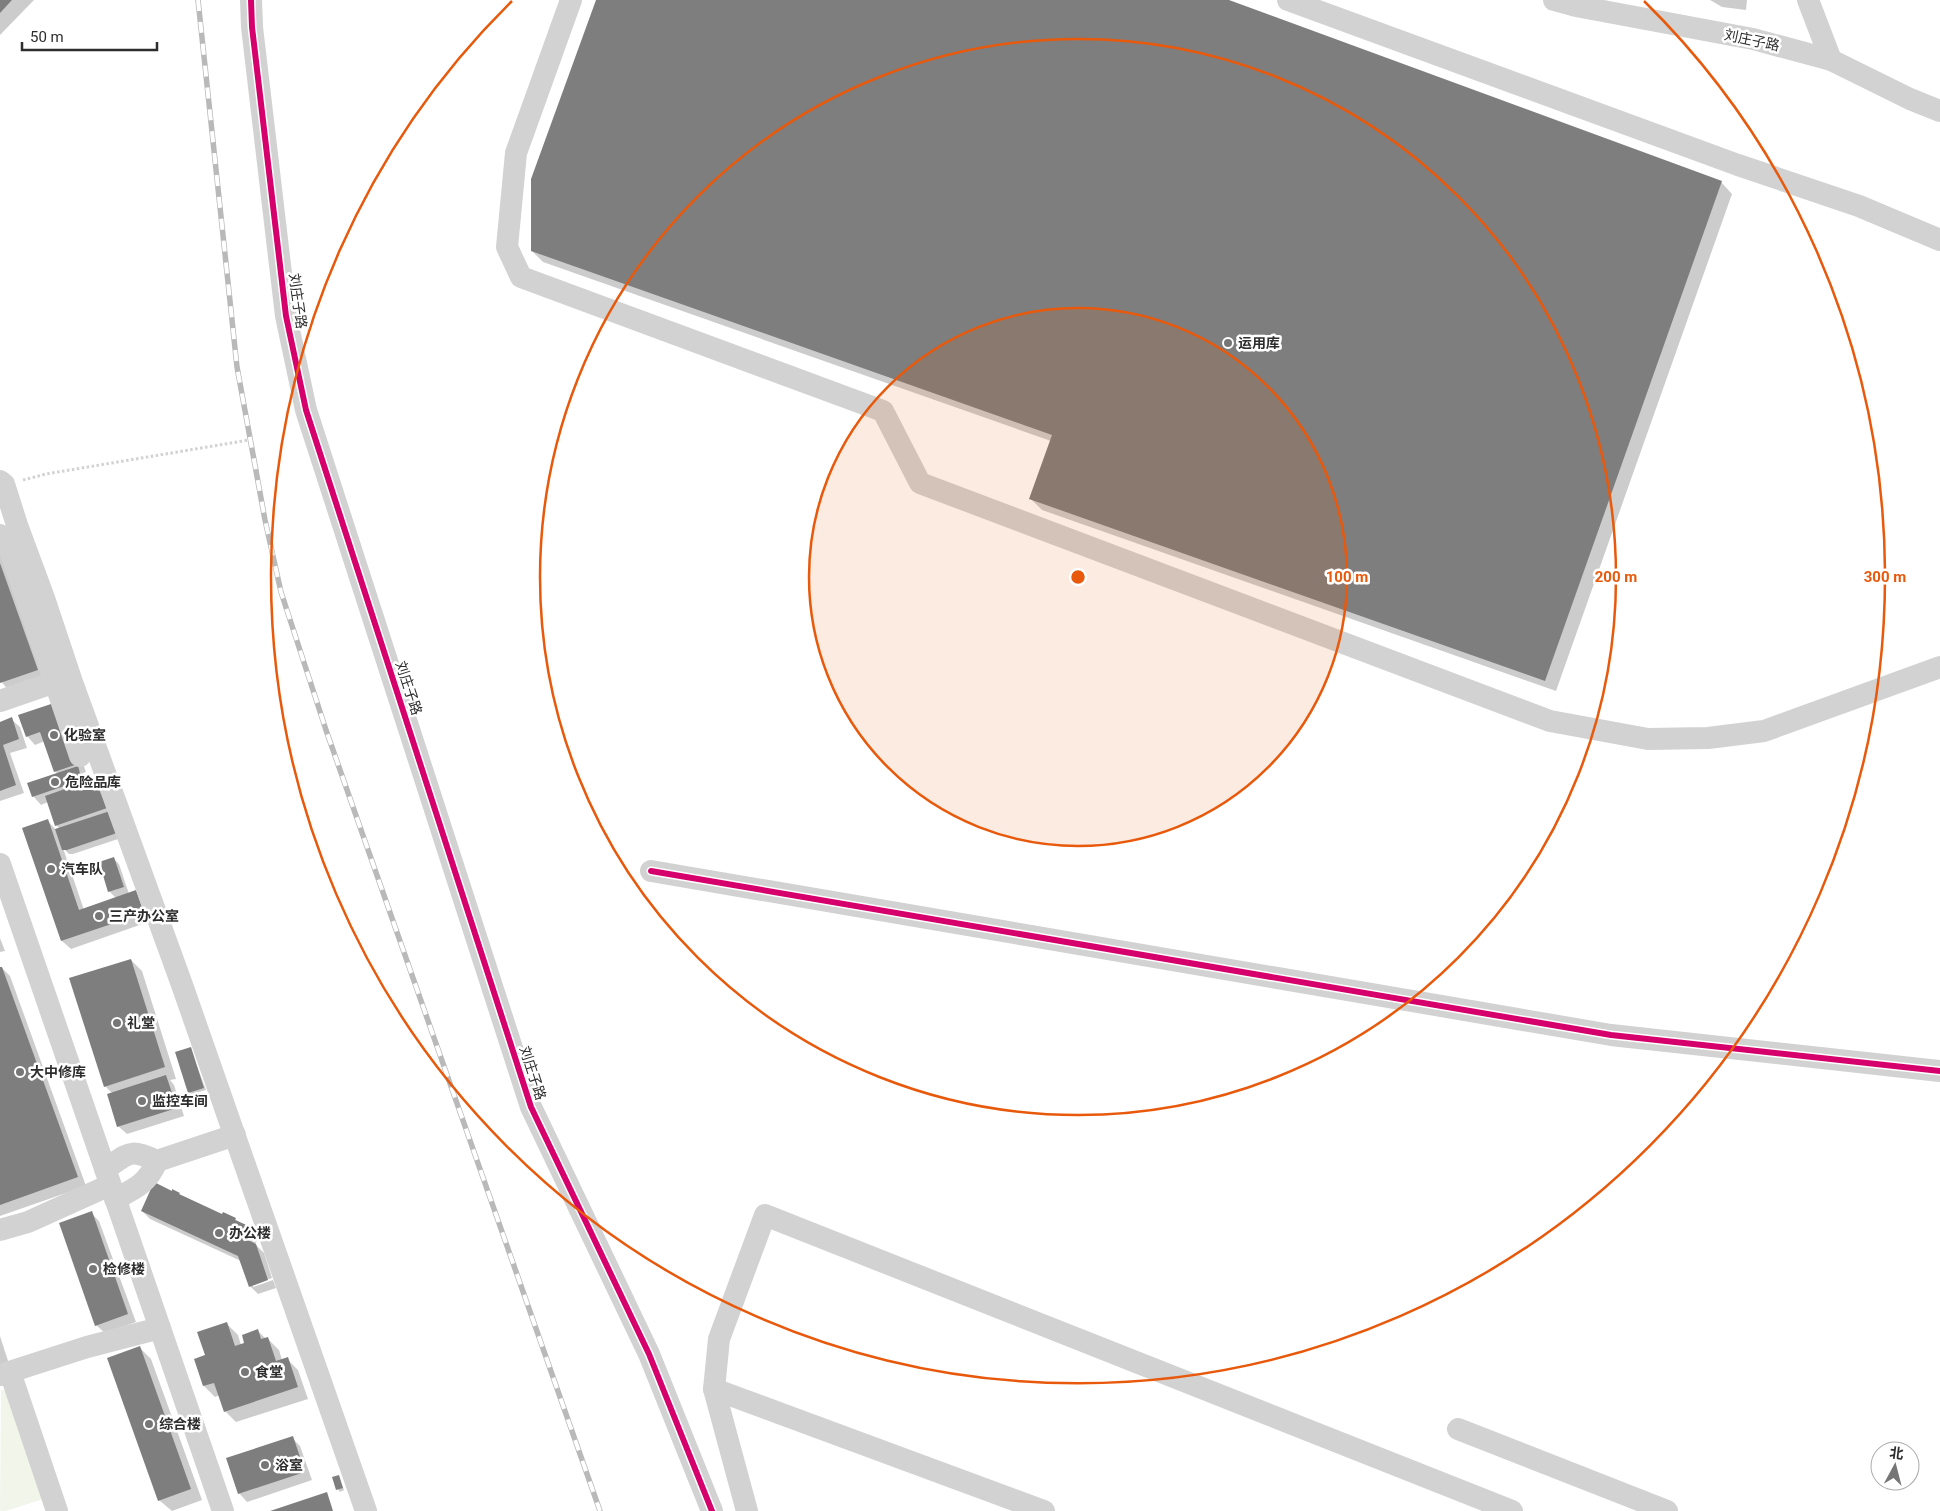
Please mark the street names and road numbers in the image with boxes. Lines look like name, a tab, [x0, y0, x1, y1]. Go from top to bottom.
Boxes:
street label: 刘庄子路	[1723, 26, 1781, 54]
street label: 刘庄子路	[286, 272, 310, 330]
street label: 刘庄子路	[393, 659, 425, 717]
street label: 刘庄子路	[517, 1044, 549, 1102]

